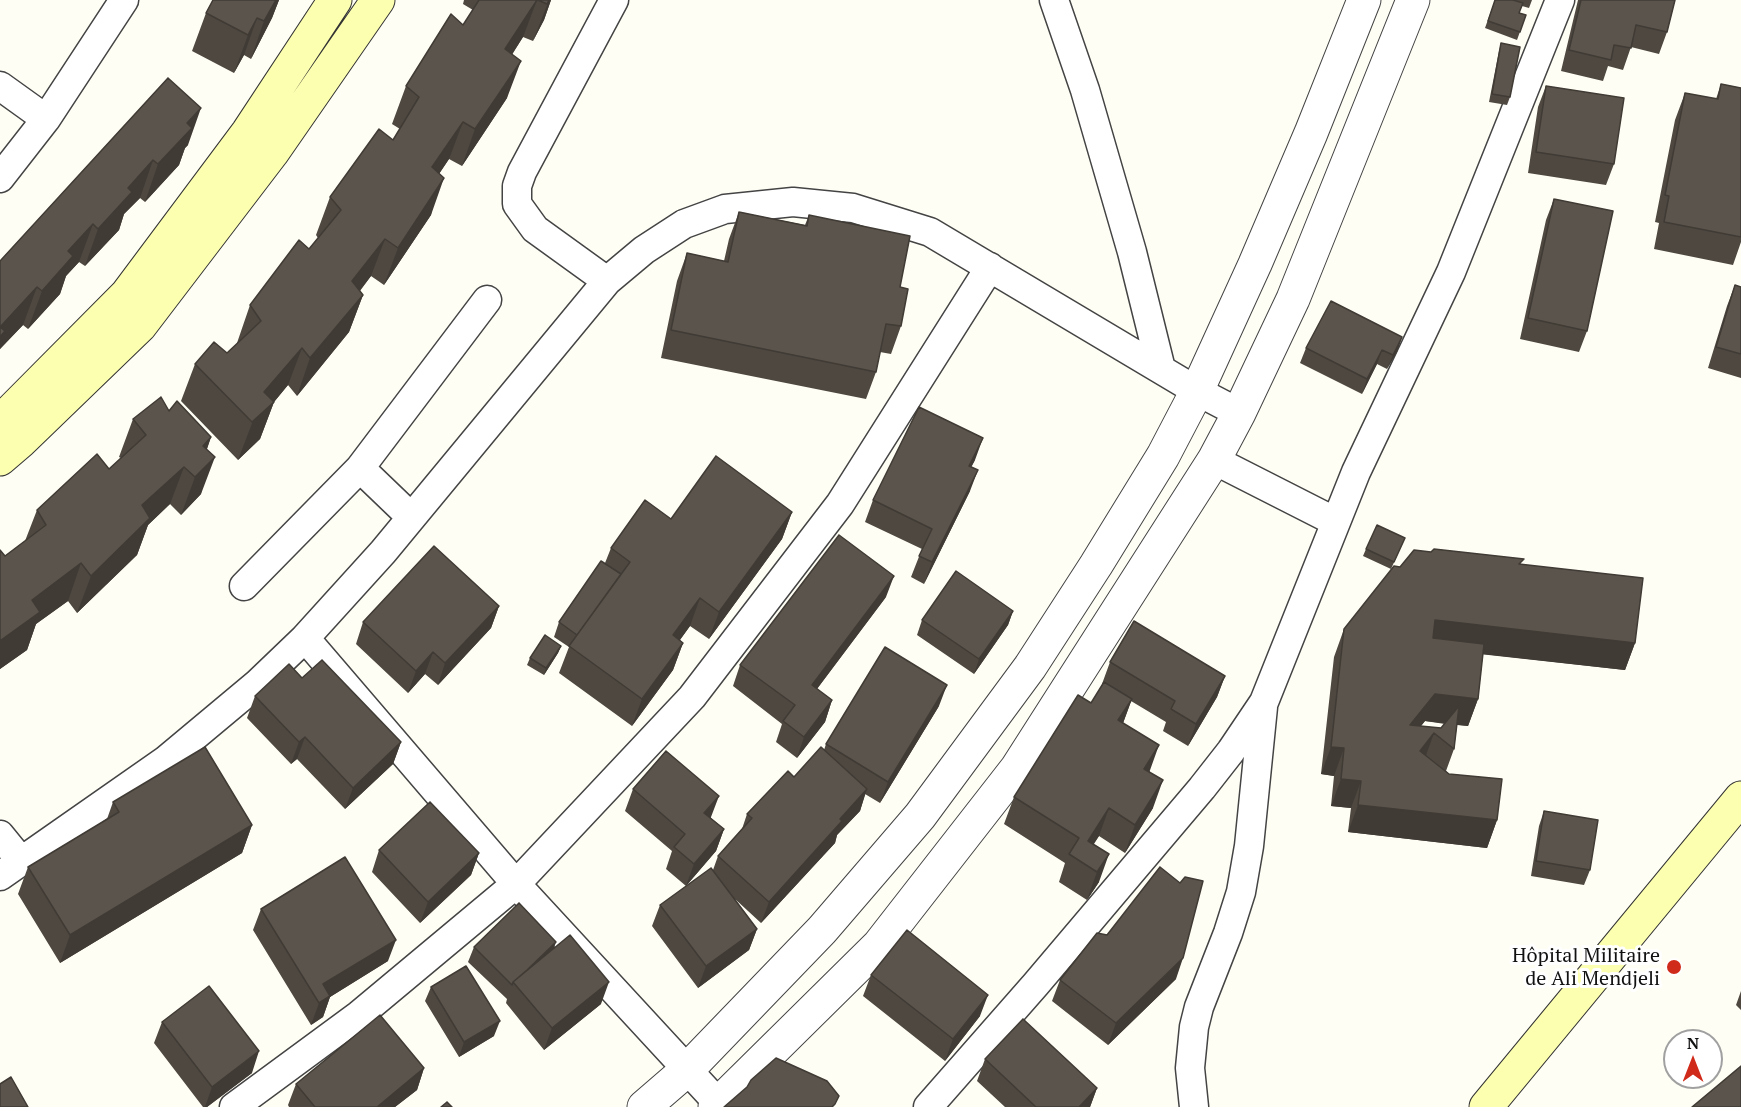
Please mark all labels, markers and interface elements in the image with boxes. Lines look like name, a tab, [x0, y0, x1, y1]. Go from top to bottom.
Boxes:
place label: Hôpital Militaire de Ali Mendjeli	[1512, 944, 1660, 991]
marker: Hôpital Militaire de Ali Mendjeli	[1665, 958, 1683, 976]
north arrow	[1663, 1029, 1723, 1089]
text: N	[1687, 1032, 1699, 1054]

